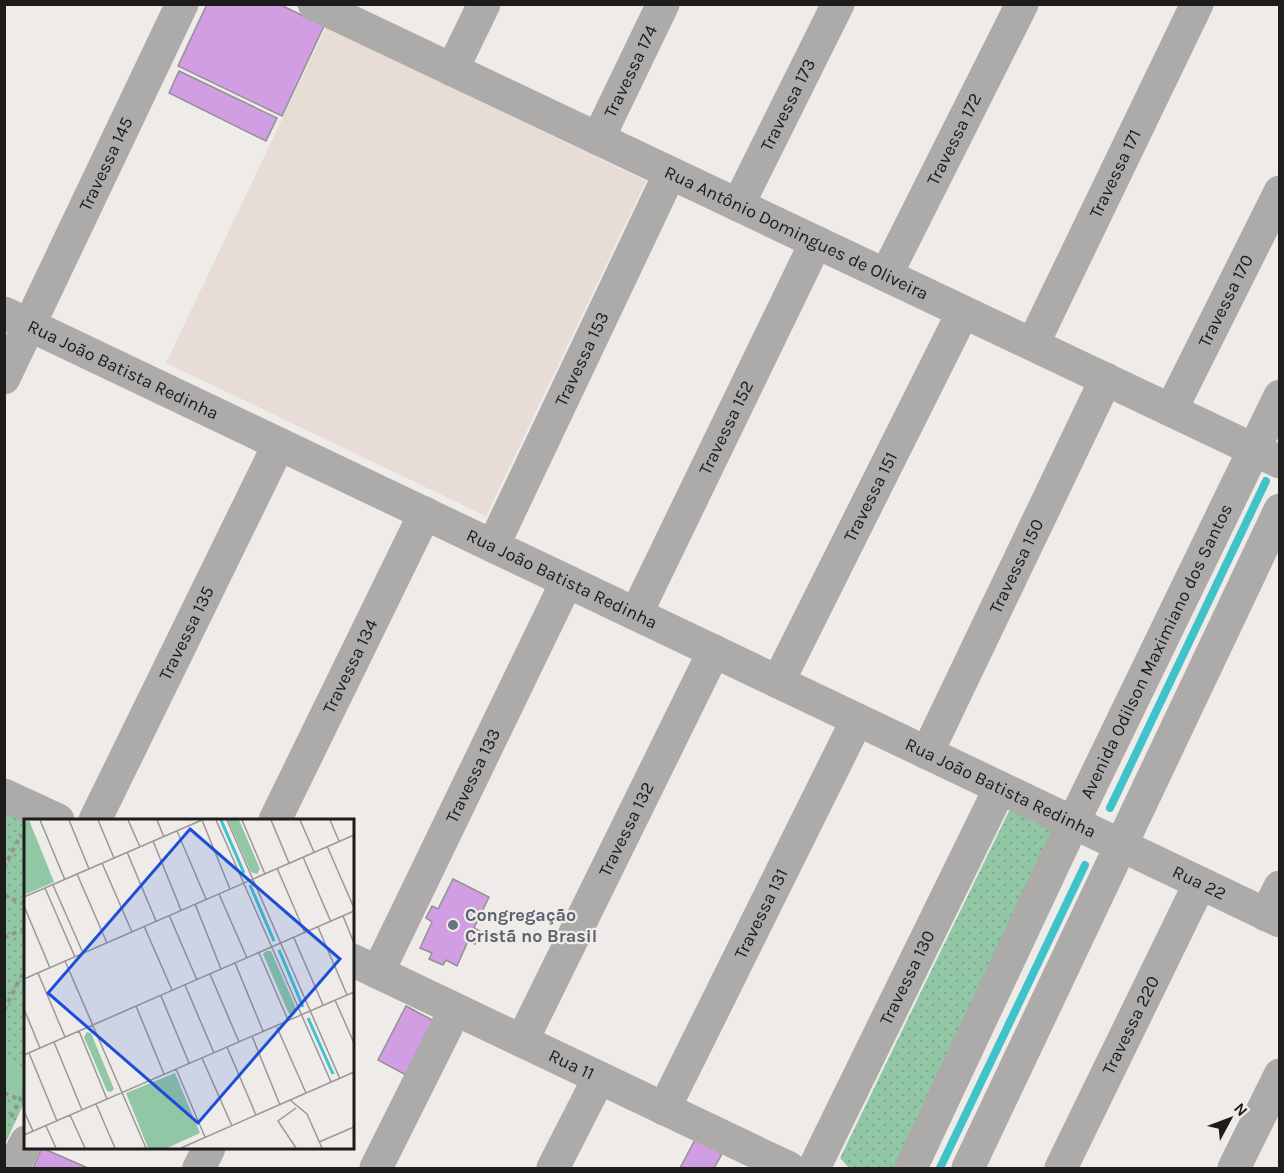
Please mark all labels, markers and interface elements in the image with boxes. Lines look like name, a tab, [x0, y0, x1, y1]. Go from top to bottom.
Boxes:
street label: Travessa 174	[599, 22, 662, 121]
street label: Travessa 173	[756, 55, 820, 155]
street label: Travessa 172	[922, 89, 987, 189]
street label: Travessa 145	[74, 113, 138, 215]
street label: Travessa 171	[1084, 126, 1146, 222]
street label: Rua Antônio Domingues de Oliveira	[661, 161, 932, 305]
street label: Travessa 170	[1193, 251, 1258, 351]
street label: Travessa 153	[550, 308, 614, 410]
street label: Rua João Batista Redinha	[24, 315, 222, 425]
street label: Travessa 152	[694, 377, 758, 478]
street label: Travessa 151	[839, 448, 902, 545]
street label: Avenida Odilson Maximiano dos Santos	[1075, 500, 1237, 803]
street label: Travessa 150	[984, 515, 1048, 617]
street label: Rua João Batista Redinha	[463, 524, 661, 634]
street label: Travessa 135	[154, 582, 219, 684]
street label: Travessa 134	[318, 616, 382, 717]
street label: Travessa 133	[441, 725, 505, 827]
street label: Rua João Batista Redinha	[902, 733, 1100, 843]
street label: Travessa 132	[594, 778, 659, 880]
inset map	[24, 819, 354, 1149]
street label: Rua 22	[1169, 860, 1230, 905]
street label: Travessa 131	[729, 865, 793, 963]
place label: Congregação Cristã no Brasil	[465, 904, 597, 947]
marker: Congregação Cristã no Brasil	[446, 918, 460, 932]
street label: Travessa 130	[875, 927, 940, 1029]
street label: Travessa 220	[1097, 972, 1164, 1078]
street label: Rua 11	[545, 1044, 598, 1085]
north arrow	[1200, 1089, 1260, 1149]
text: N	[1230, 1099, 1252, 1120]

